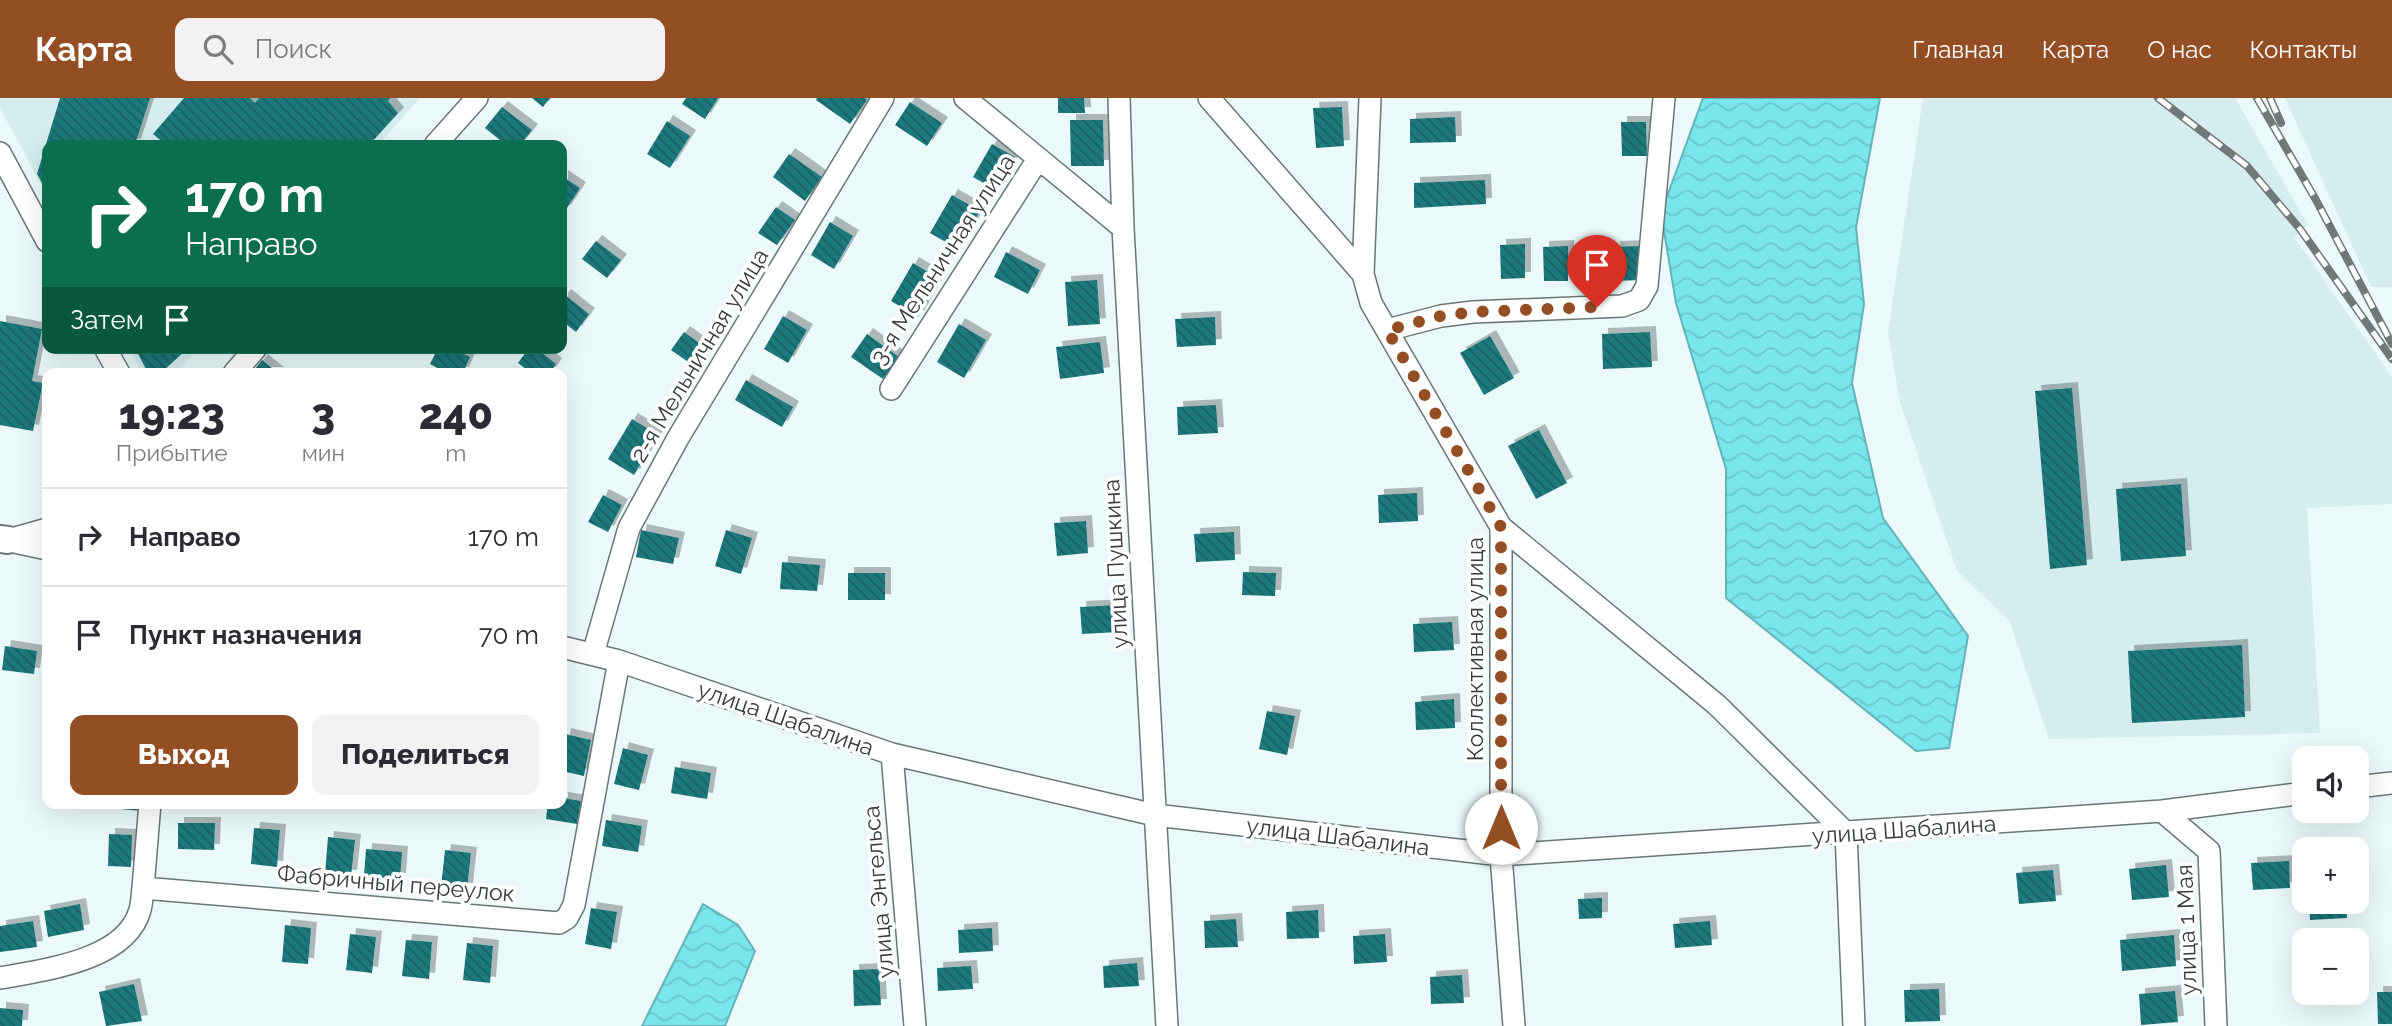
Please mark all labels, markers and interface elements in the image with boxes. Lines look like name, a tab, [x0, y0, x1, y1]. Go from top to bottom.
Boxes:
search box	[175, 18, 665, 81]
text: Карта	[35, 30, 133, 69]
icon: search	[199, 30, 237, 68]
text: Поиск	[255, 34, 332, 64]
text: Главная	[1912, 35, 2004, 64]
text: Карта	[2042, 35, 2109, 64]
text: О нас	[2147, 35, 2212, 64]
text: Контакты	[2250, 35, 2357, 64]
street label: 3-я Мельничная улица	[864, 149, 1020, 369]
text: 170 m	[185, 166, 324, 223]
icon: right	[70, 168, 161, 259]
text: Направо	[185, 225, 317, 262]
pin	[1567, 235, 1627, 307]
street label: 2-я Мельничная улица	[625, 243, 773, 467]
icon: arrive	[1578, 246, 1616, 284]
icon: arrive	[158, 301, 196, 339]
text: Затем	[70, 305, 144, 335]
text: 19:23	[119, 390, 225, 439]
text: 3	[311, 390, 335, 439]
text: 240	[419, 390, 493, 439]
text: Прибытие	[116, 439, 228, 466]
text: мин	[302, 439, 345, 466]
text: m	[445, 439, 466, 466]
street label: улица Пушкина	[1097, 479, 1133, 649]
icon: right	[70, 518, 108, 556]
text: Направо	[129, 522, 240, 552]
text: 170 m	[468, 522, 539, 552]
street label: Коллективная улица	[1461, 537, 1488, 761]
icon: arrive	[70, 616, 108, 654]
text: Пункт назначения	[129, 620, 362, 650]
text: 70 m	[479, 620, 539, 650]
street label: улица Шабалина	[694, 675, 878, 761]
button: Выход	[70, 715, 298, 795]
button: Поделиться	[312, 715, 539, 795]
map controls	[2292, 746, 2369, 1005]
button: sound	[2292, 746, 2369, 823]
position arrow	[1464, 791, 1538, 865]
street label: улица Энгельса	[857, 805, 899, 979]
street label: улица Шабалина	[1811, 809, 1997, 849]
street label: улица Шабалина	[1245, 811, 1431, 861]
button: +	[2292, 837, 2369, 914]
street label: Фабричный переулок	[276, 859, 516, 907]
street label: улица 1 Мая	[2170, 864, 2202, 996]
button: −	[2292, 928, 2369, 1005]

